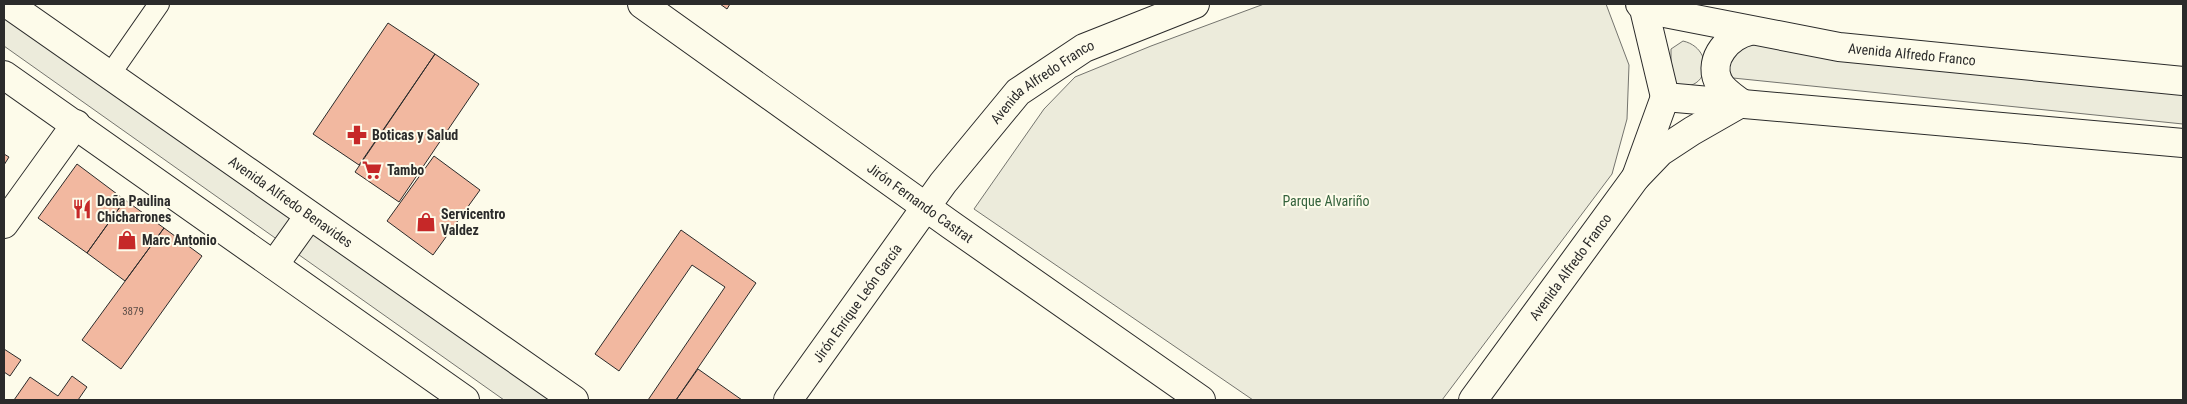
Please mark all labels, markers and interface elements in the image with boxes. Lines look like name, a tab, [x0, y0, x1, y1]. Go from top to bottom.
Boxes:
street label: Avenida Alfredo Franco	[987, 37, 1096, 127]
street label: Avenida Alfredo Franco	[1847, 40, 1977, 68]
pharmacy icon: Boticas y Salud	[346, 124, 368, 146]
place label: Boticas y Salud	[372, 127, 458, 143]
street label: Avenida Alfredo Benavides	[226, 153, 356, 251]
supermarket icon: Tambo	[361, 159, 383, 181]
street label: Jirón Fernando Castrat	[864, 160, 976, 246]
place label: Tambo	[387, 162, 424, 178]
place label: Doña Paulina Chicharrones	[97, 193, 171, 225]
park label: Parque Alvariño	[1282, 193, 1370, 209]
restaurant icon: Doña Paulina Chicharrones	[71, 198, 93, 220]
place label: Servicentro Valdez	[441, 206, 506, 238]
street label: Avenida Alfredo Franco	[1526, 210, 1615, 323]
shop icon: Servicentro Valdez	[415, 211, 437, 233]
shop icon: Marc Antonio	[116, 229, 138, 251]
place label: Marc Antonio	[142, 232, 217, 248]
street label: Jirón Enrique León García	[809, 241, 905, 366]
house number: 3879	[122, 305, 144, 318]

